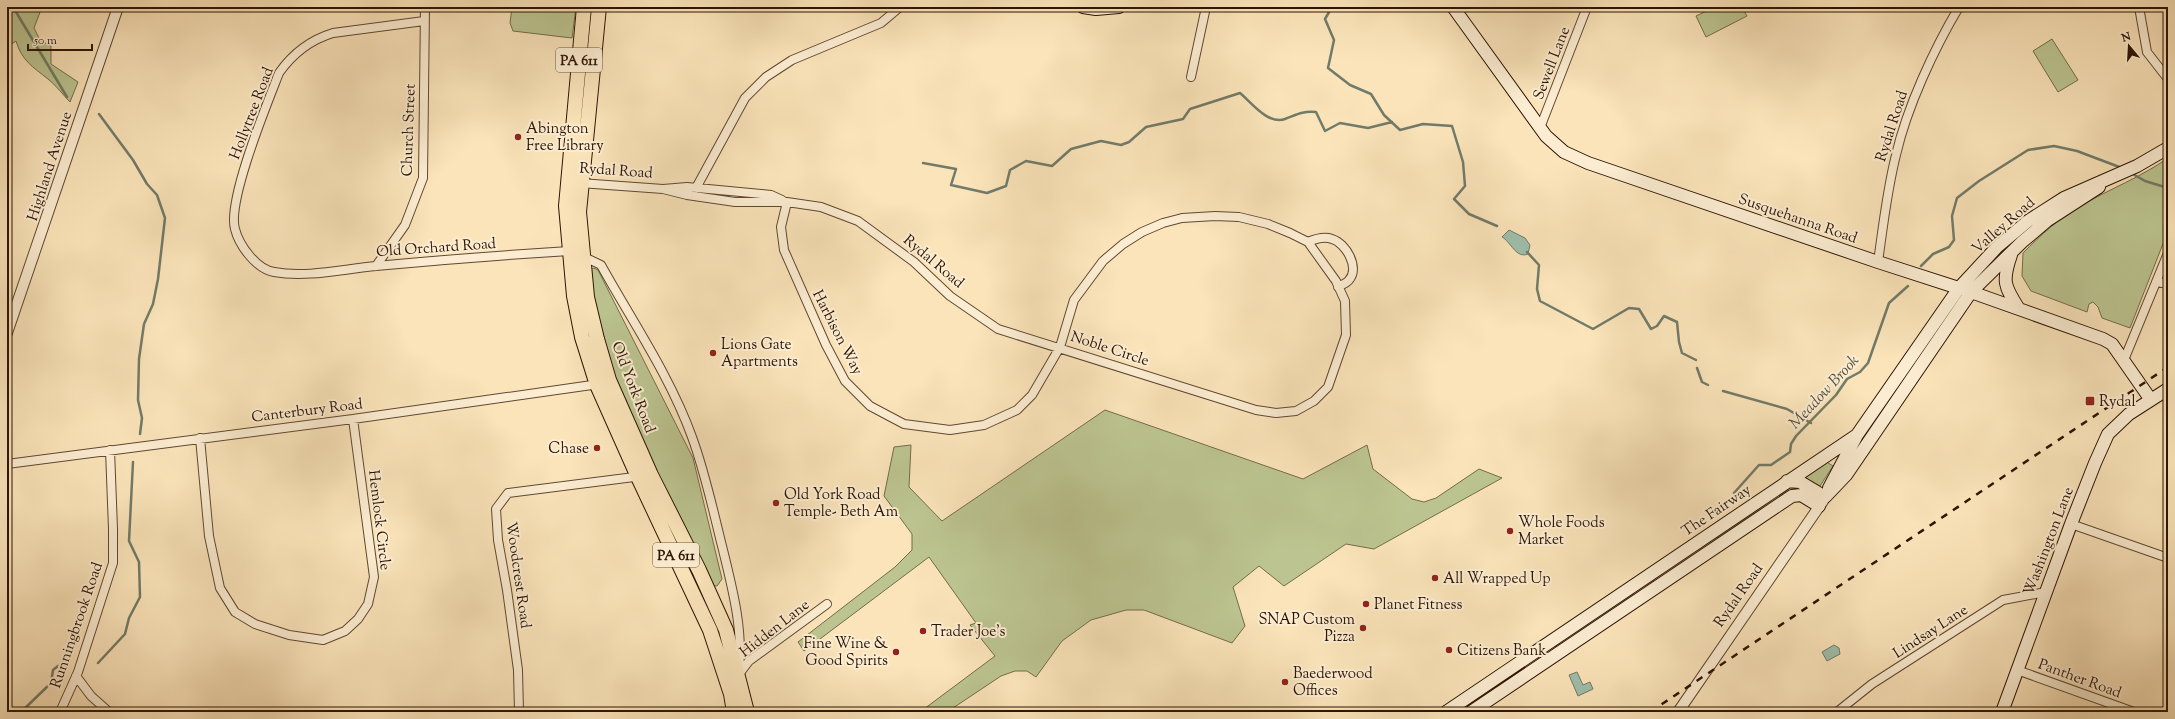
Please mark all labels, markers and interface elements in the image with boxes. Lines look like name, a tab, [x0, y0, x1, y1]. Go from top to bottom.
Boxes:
street label: Sewell Lane	[1529, 24, 1576, 103]
scale bar	[28, 26, 92, 52]
north arrow	[2109, 26, 2149, 66]
text: N	[2119, 28, 2133, 47]
text: 50 m	[33, 32, 57, 50]
road number: PA 611	[556, 48, 602, 72]
street label: Hollytree Road	[225, 64, 280, 163]
street label: Church Street	[397, 83, 422, 177]
street label: Rydal Road	[1871, 88, 1914, 165]
street label: Highland Avenue	[23, 109, 78, 224]
place label: Abington Free Library	[526, 119, 604, 157]
marker: Abington Free Library	[513, 132, 523, 142]
street label: Rydal Road	[578, 158, 654, 185]
street label: Susquehanna Road	[1735, 189, 1860, 250]
street label: Valley Road	[1968, 192, 2041, 259]
street label: Rydal Road	[898, 230, 968, 294]
street label: Old Orchard Road	[375, 234, 497, 263]
street label: Harbison Way	[806, 287, 867, 379]
street label: Noble Circle	[1067, 327, 1152, 372]
place label: Lions Gate Apartments	[721, 335, 798, 373]
street label: Old York Road	[605, 339, 660, 437]
marker: Lions Gate Apartments	[708, 348, 718, 358]
water label: Meadow Brook	[1784, 350, 1865, 435]
place label: Rydal	[2099, 392, 2136, 413]
street label: Canterbury Road	[250, 394, 365, 429]
marker: Rydal	[2084, 395, 2096, 407]
place label: Chase	[548, 439, 589, 460]
marker: Chase	[592, 443, 602, 453]
street label: Hemlock Circle	[362, 469, 395, 572]
street label: The Fairway	[1678, 480, 1756, 542]
street label: Washington Lane	[2019, 484, 2080, 599]
place label: Old York Road Temple- Beth Am	[784, 485, 899, 523]
marker: Old York Road Temple- Beth Am	[771, 498, 781, 508]
place label: Whole Foods Market	[1518, 513, 1605, 551]
street label: Woodcrest Road	[500, 521, 535, 630]
marker: Whole Foods Market	[1505, 526, 1515, 536]
road number: PA 611	[653, 543, 699, 567]
street label: Runningbrook Road	[46, 559, 109, 691]
street label: Rydal Road	[1710, 559, 1769, 632]
place label: All Wrapped Up	[1443, 569, 1551, 590]
marker: All Wrapped Up	[1430, 573, 1440, 583]
street label: Hidden Lane	[736, 595, 814, 663]
place label: Planet Fitness	[1374, 595, 1463, 616]
marker: Planet Fitness	[1361, 599, 1371, 609]
street label: Lindsay Lane	[1889, 600, 1972, 664]
place label: SNAP Custom Pizza	[1259, 610, 1356, 648]
place label: Trader Joe's	[931, 622, 1006, 643]
marker: SNAP Custom Pizza	[1358, 623, 1368, 633]
marker: Trader Joe's	[918, 626, 928, 636]
place label: Fine Wine & Good Spirits	[804, 634, 889, 672]
place label: Citizens Bank	[1457, 641, 1546, 662]
marker: Citizens Bank	[1444, 645, 1454, 655]
marker: Fine Wine & Good Spirits	[891, 647, 901, 657]
street label: Panther Road	[2035, 655, 2125, 704]
place label: Baederwood Offices	[1293, 664, 1373, 702]
marker: Baederwood Offices	[1280, 677, 1290, 687]

